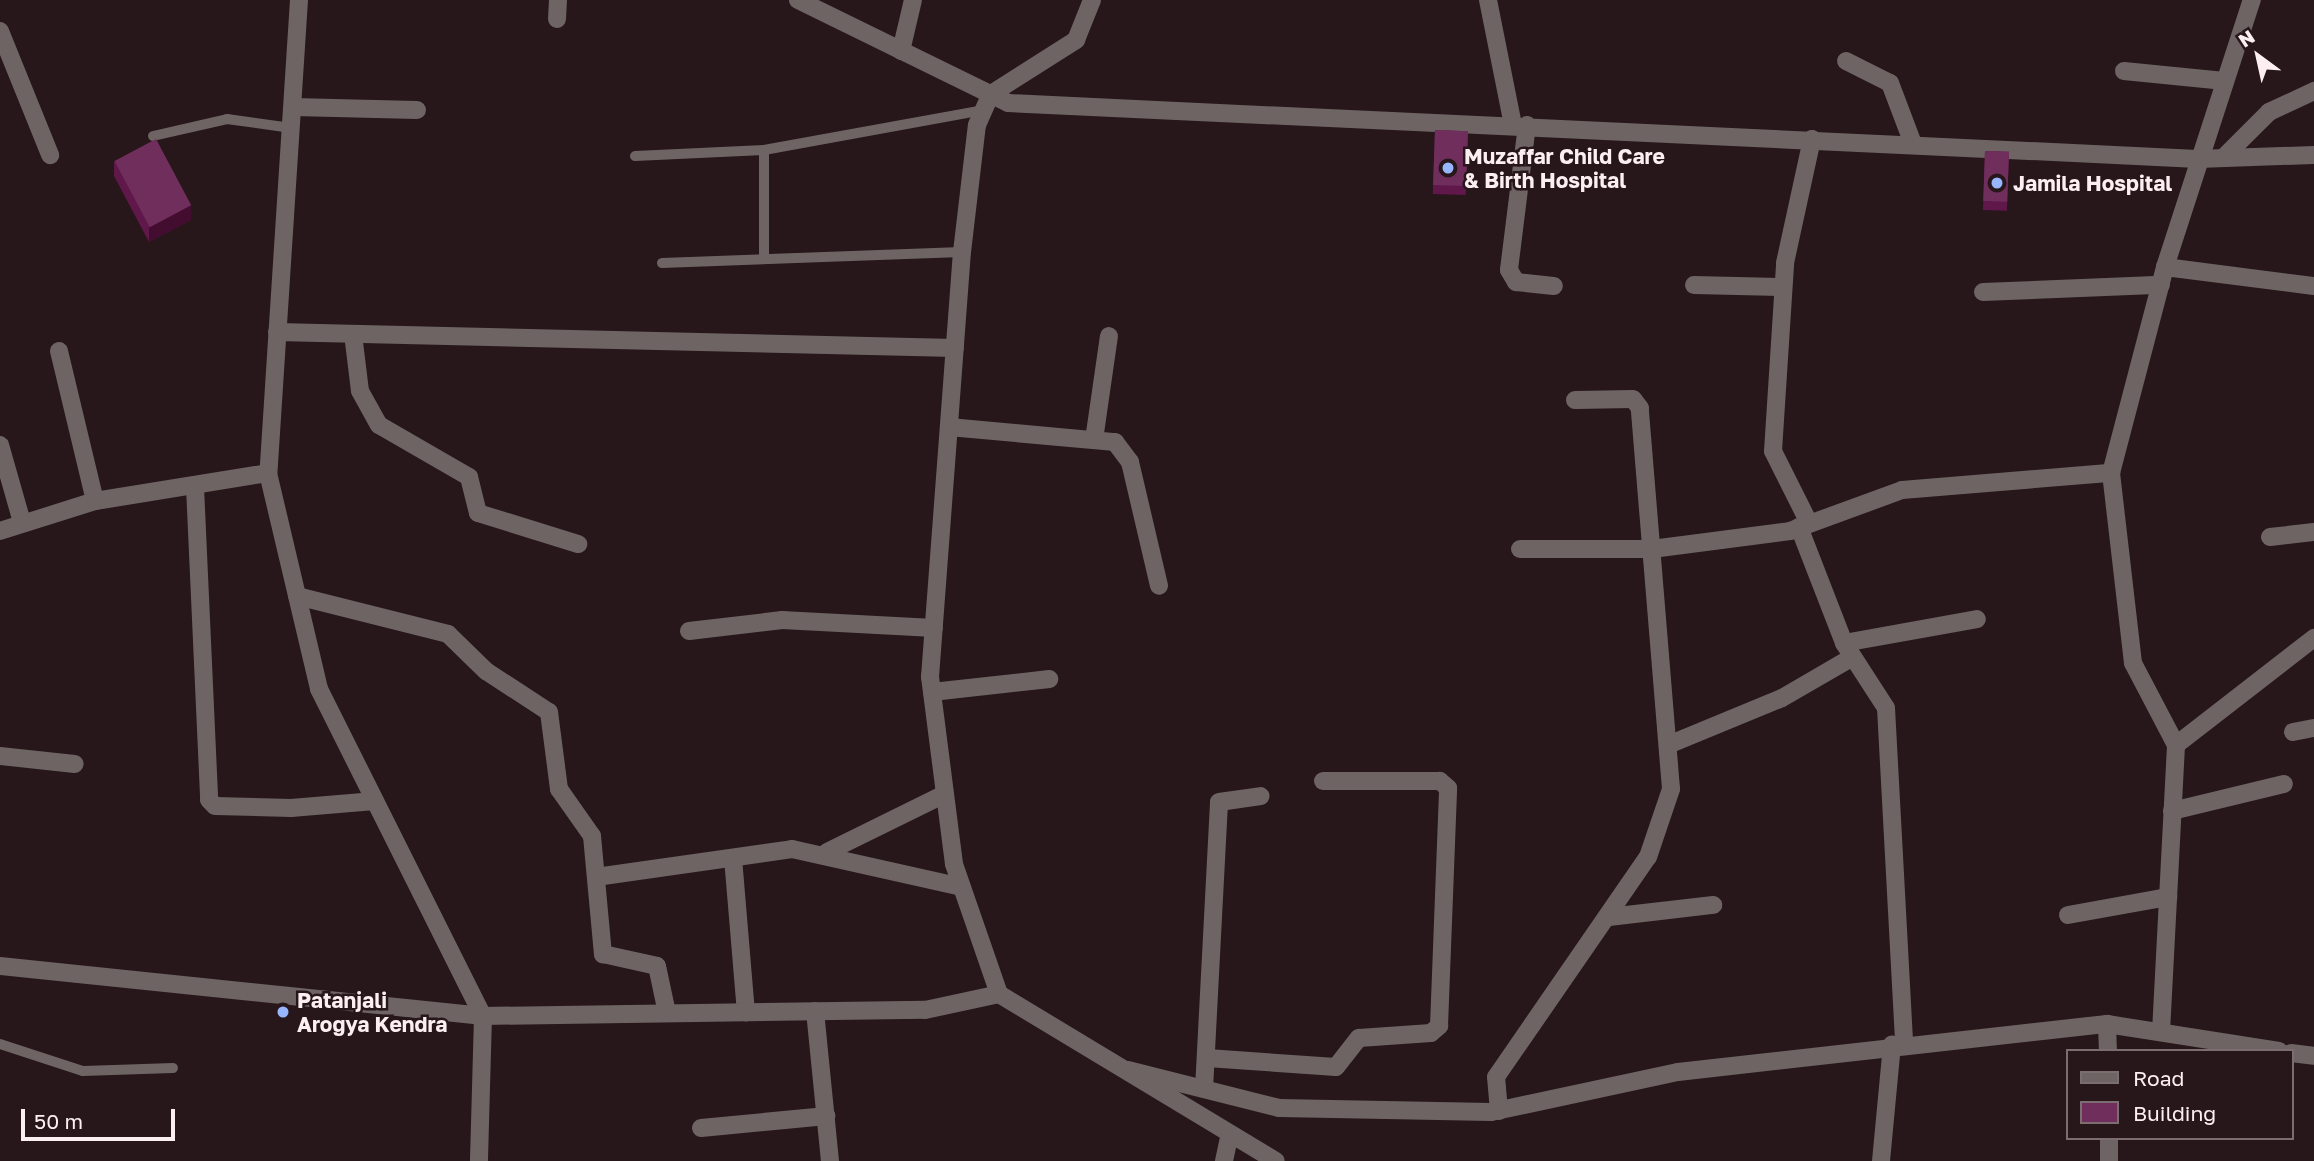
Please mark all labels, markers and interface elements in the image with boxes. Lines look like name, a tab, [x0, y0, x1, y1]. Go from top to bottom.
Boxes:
north arrow	[2223, 21, 2293, 91]
text: N	[2234, 24, 2259, 52]
place label: Muzaffar Child Care & Birth Hospital	[1464, 143, 1665, 193]
marker: Muzaffar Child Care & Birth Hospital	[1438, 158, 1458, 178]
place label: Jamila Hospital	[2013, 170, 2172, 196]
marker: Jamila Hospital	[1987, 173, 2007, 193]
place label: Patanjali Arogya Kendra	[297, 987, 447, 1037]
marker: Patanjali Arogya Kendra	[275, 1004, 291, 1020]
legend	[2066, 1049, 2293, 1140]
text: Road	[2133, 1065, 2184, 1091]
scale bar	[24, 1094, 178, 1138]
text: Building	[2133, 1100, 2216, 1126]
text: 50 m	[34, 1108, 83, 1134]

